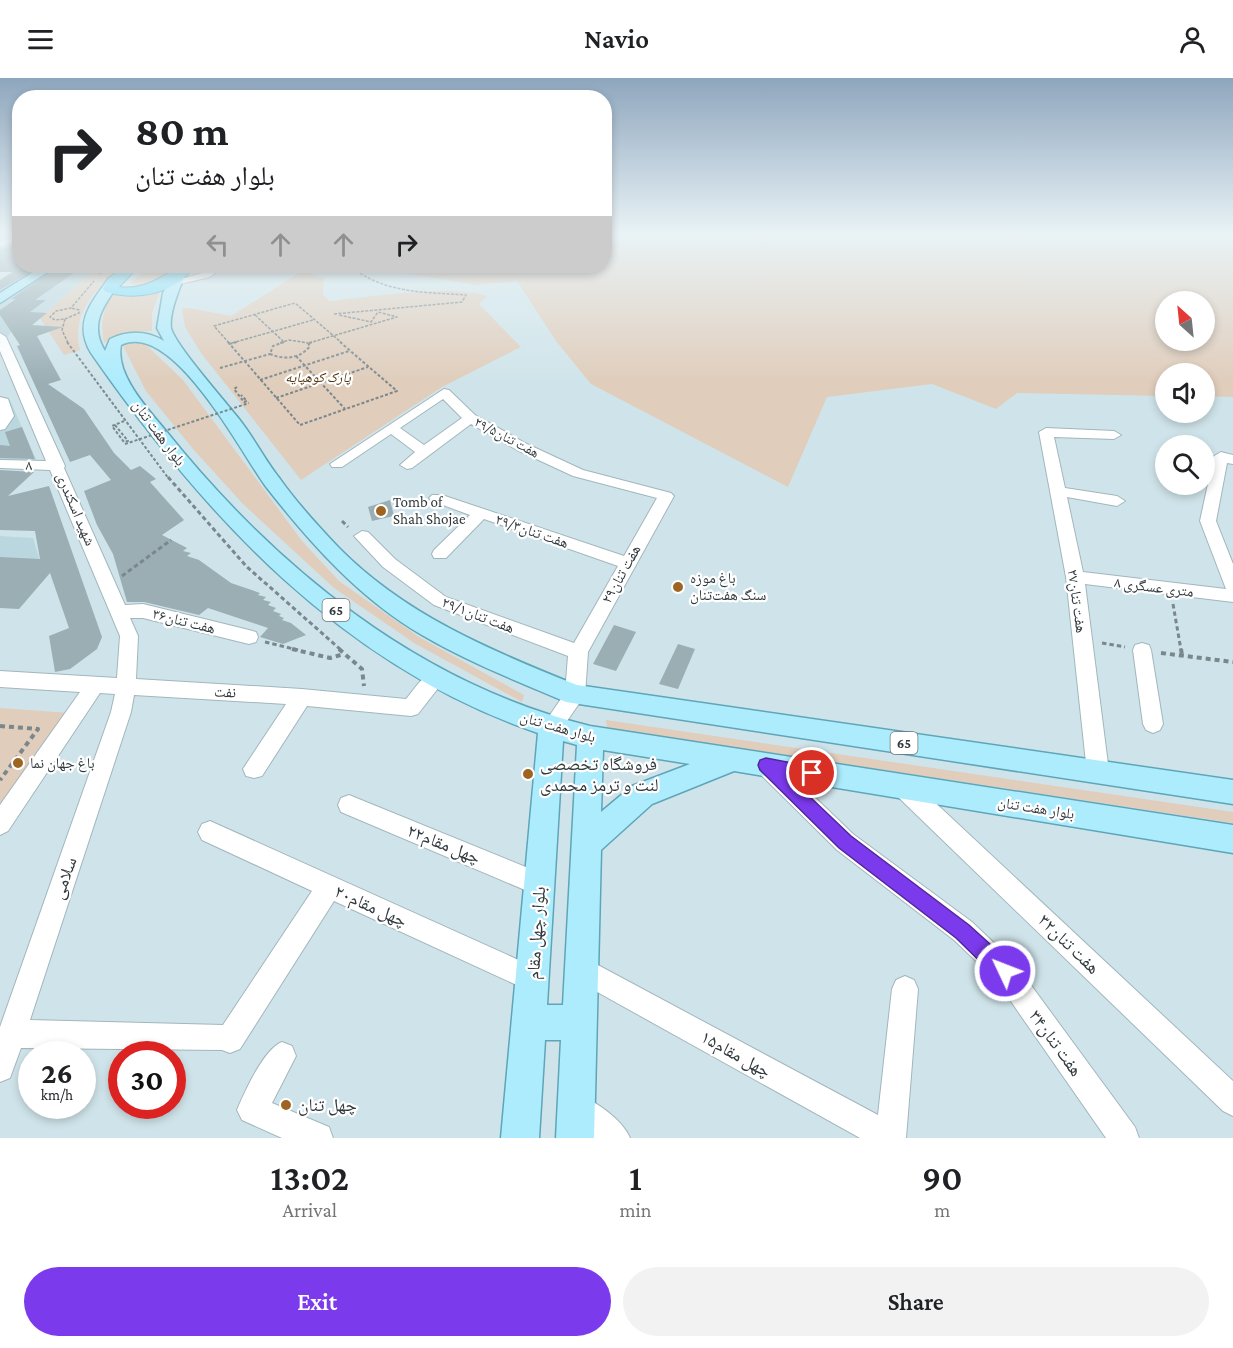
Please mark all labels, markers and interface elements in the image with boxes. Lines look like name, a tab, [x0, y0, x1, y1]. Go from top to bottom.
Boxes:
icon: menu	[24, 23, 57, 56]
icon: person	[1176, 23, 1209, 56]
text: Navio	[584, 24, 649, 54]
text: 80 m	[135, 107, 229, 154]
icon: right	[36, 114, 114, 192]
text: بلوار هفت تنان	[135, 161, 275, 191]
icon: left	[201, 228, 234, 261]
icon: ahead	[264, 228, 297, 261]
icon: ahead	[327, 228, 360, 261]
icon: right	[390, 228, 423, 261]
north arrow	[1155, 291, 1215, 351]
map controls	[1155, 291, 1215, 495]
button: sound	[1155, 363, 1215, 423]
park label: پارک کوهپایه	[285, 369, 351, 386]
street label: بلوار هفت تنان	[128, 397, 189, 470]
street label: ۲۹/۵هفت تنان	[471, 413, 542, 462]
button: search	[1155, 435, 1215, 495]
street label: ۸	[25, 457, 33, 473]
street label: شهید اسکندری	[52, 470, 99, 549]
place label: Tomb of Shah Shojae	[393, 494, 466, 528]
marker: Tomb of Shah Shojae	[374, 504, 388, 518]
street label: ۲۹/۳هفت تنان	[493, 511, 571, 553]
street label: هفت تنان۲۹	[598, 542, 645, 607]
street label: هفت تنان۲۷	[1063, 568, 1089, 634]
place label: باغ‌ موزه سنگ هفت‌تنان	[690, 570, 767, 605]
street label: ۸ متری عسگری	[1113, 574, 1195, 602]
marker: باغ‌ موزه سنگ هفت‌تنان	[671, 580, 685, 594]
street label: ۲۹/۱هفت تنان	[439, 594, 516, 638]
road number: 65	[322, 599, 350, 621]
street label: هفت تنان۳۶	[150, 605, 217, 638]
street label: نفت	[214, 683, 236, 701]
street label: بلوار هفت تنان	[518, 709, 598, 747]
road number: 65	[890, 732, 918, 754]
pin	[786, 747, 837, 798]
place label: فروشگاه تخصصی لنت و ترمز محمدی	[540, 754, 659, 796]
place label: باغ جهان نما	[30, 755, 95, 773]
marker: باغ جهان نما	[11, 756, 25, 770]
icon: arrive	[795, 756, 828, 789]
marker: فروشگاه تخصصی لنت و ترمز محمدی	[521, 767, 535, 781]
street label: بلوار هفت تنان	[996, 794, 1076, 824]
street label: چهل مقام۲۲	[404, 820, 483, 870]
street label: سلامی	[47, 854, 81, 902]
street label: چهل مقام۲۰	[331, 881, 410, 933]
street label: بلوار چهل مقام	[523, 886, 551, 980]
street label: هفت تنان۳۲	[1034, 910, 1104, 979]
position arrow	[973, 939, 1037, 1003]
street label: هفت تنان۳۴	[1024, 1006, 1087, 1081]
street label: چهل مقام۱۵	[696, 1027, 775, 1083]
speed limit sign: 30	[108, 1041, 186, 1119]
text: 26	[41, 1056, 73, 1089]
text: km/h	[41, 1087, 73, 1103]
place label: چهل تنان	[298, 1095, 357, 1116]
marker: چهل تنان	[279, 1098, 293, 1112]
text: 13:02	[271, 1158, 349, 1198]
text: 1	[629, 1158, 642, 1198]
text: 90	[922, 1158, 962, 1198]
text: Arrival	[283, 1199, 337, 1221]
text: min	[619, 1199, 652, 1221]
text: m	[934, 1199, 950, 1221]
button: Exit	[24, 1267, 611, 1336]
button: Share	[623, 1267, 1209, 1336]

